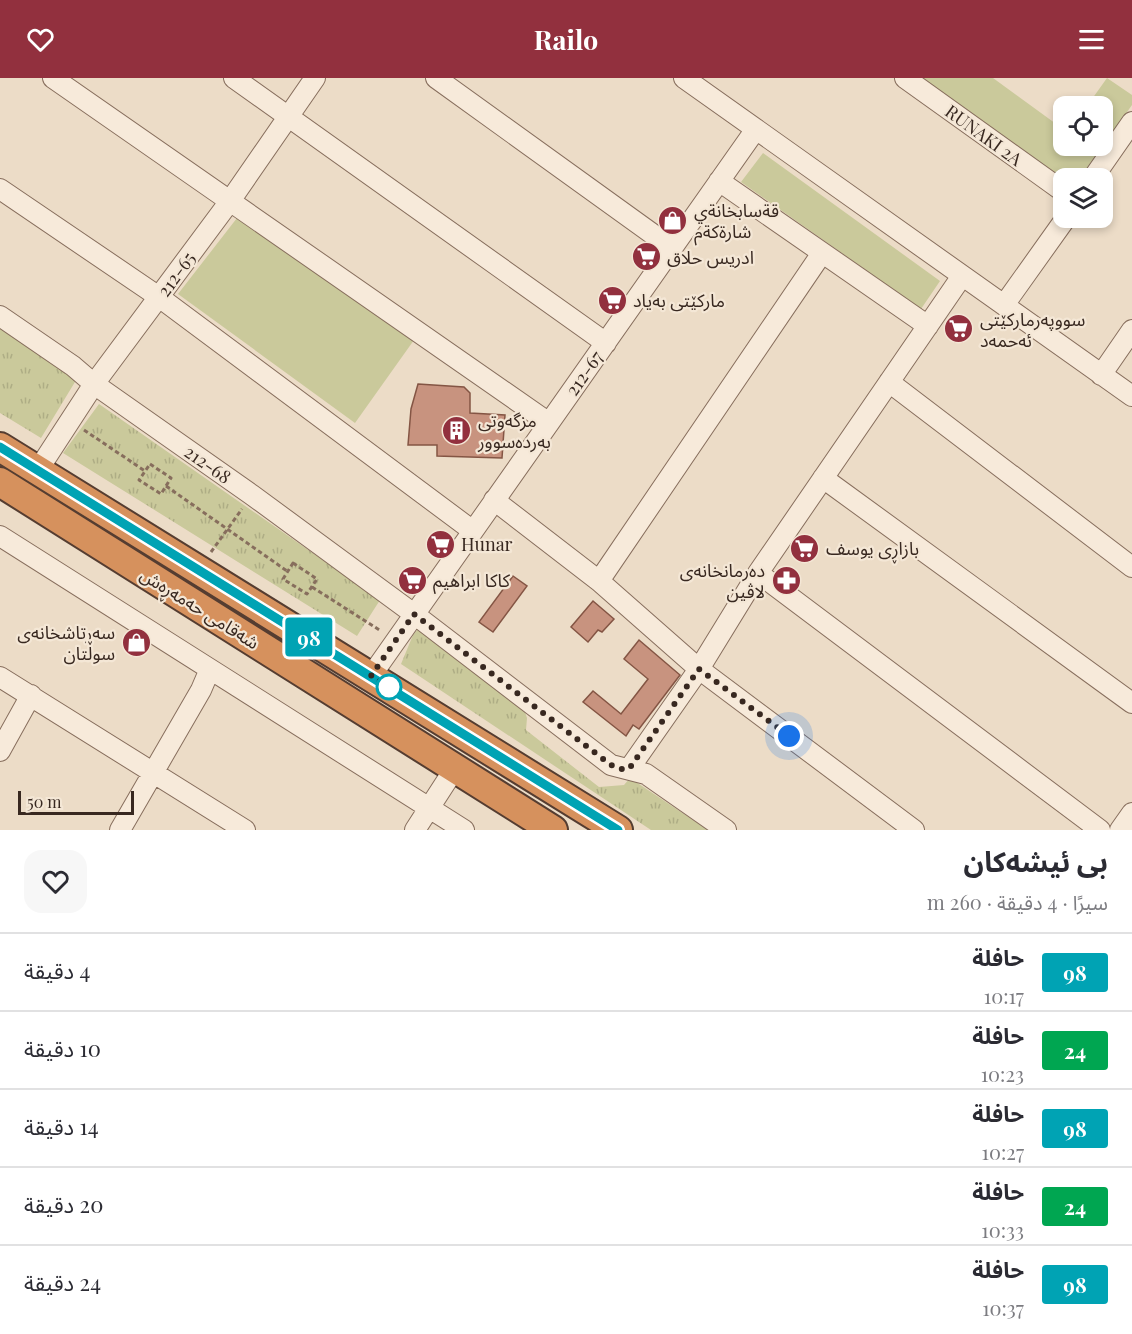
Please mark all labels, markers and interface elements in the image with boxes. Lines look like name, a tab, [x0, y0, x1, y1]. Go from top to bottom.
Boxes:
text: Railo	[534, 21, 598, 57]
icon: heart	[24, 23, 57, 56]
icon: menu	[1075, 23, 1108, 56]
map controls	[1053, 96, 1113, 228]
button: locate	[1053, 96, 1113, 156]
street label: RUNAKI 2A	[941, 99, 1028, 171]
button: layers	[1053, 168, 1113, 228]
place label: قةسابخانةي شارةكةم	[694, 198, 779, 246]
shop icon: قةسابخانةي شارةكةم	[657, 204, 689, 236]
supermarket icon: ادريس حلاق	[630, 241, 662, 273]
place label: ادريس حلاق	[667, 245, 754, 269]
street label: 212-65	[152, 247, 200, 301]
supermarket icon: مارکێتی بەیاد	[596, 284, 628, 316]
place label: مارکێتی بەیاد	[633, 288, 725, 312]
place label: سووپەرمارکێتی ئەحمەد	[980, 307, 1085, 352]
supermarket icon: سووپەرمارکێتی ئەحمەد	[943, 313, 975, 345]
street label: 212-67	[560, 345, 608, 400]
place label: مزگەوتی بەردەسوور	[477, 408, 551, 453]
building icon: مزگەوتی بەردەسوور	[441, 414, 473, 446]
street label: 212-68	[180, 439, 236, 489]
supermarket icon: Hunar	[424, 528, 456, 560]
place label: Hunar	[461, 532, 513, 556]
supermarket icon: بازاڕی یوسف	[789, 532, 821, 564]
place label: بازاڕی یوسف	[826, 536, 919, 564]
place label: دەرمانخانەی لاڤین	[680, 558, 765, 603]
street label: شەقامی حەمەڕەش	[134, 562, 264, 657]
supermarket icon: کاکا ابراهيم	[396, 564, 428, 596]
pharmacy icon: دەرمانخانەی لاڤین	[770, 564, 802, 596]
place label: کاکا ابراهيم	[433, 568, 511, 594]
line badge: 98	[282, 618, 336, 656]
place label: سەرتاشخانەی سوڵتان	[17, 620, 115, 665]
text: 98	[297, 623, 321, 651]
shop icon: سەرتاشخانەی سوڵتان	[120, 626, 152, 658]
unlabelled marker	[376, 674, 402, 700]
your location	[774, 721, 804, 751]
scale bar	[18, 788, 134, 816]
text: 50 m	[27, 791, 61, 812]
text: بی ئیشەکان	[963, 842, 1108, 879]
button: heart	[24, 850, 87, 913]
text: سيرًا · 4 دقيقة · 260 m	[927, 888, 1108, 915]
text: حافلة	[972, 942, 1024, 972]
text: 4 دقيقة	[24, 955, 90, 985]
text: 98	[1063, 958, 1087, 986]
text: 10:17	[984, 982, 1024, 1009]
text: حافلة	[972, 1020, 1024, 1050]
text: 10 دقيقة	[24, 1033, 101, 1063]
text: 24	[1064, 1036, 1086, 1064]
text: 10:23	[981, 1060, 1024, 1087]
text: حافلة	[972, 1098, 1024, 1128]
text: 14 دقيقة	[24, 1111, 99, 1141]
text: 98	[1063, 1114, 1087, 1142]
text: 10:27	[982, 1138, 1024, 1165]
text: حافلة	[972, 1176, 1024, 1206]
text: 20 دقيقة	[24, 1189, 103, 1219]
text: 24	[1064, 1192, 1086, 1220]
text: 10:33	[981, 1216, 1024, 1243]
text: حافلة	[972, 1254, 1024, 1284]
text: 24 دقيقة	[24, 1267, 101, 1297]
text: 98	[1063, 1270, 1087, 1298]
text: 10:37	[982, 1294, 1024, 1321]

